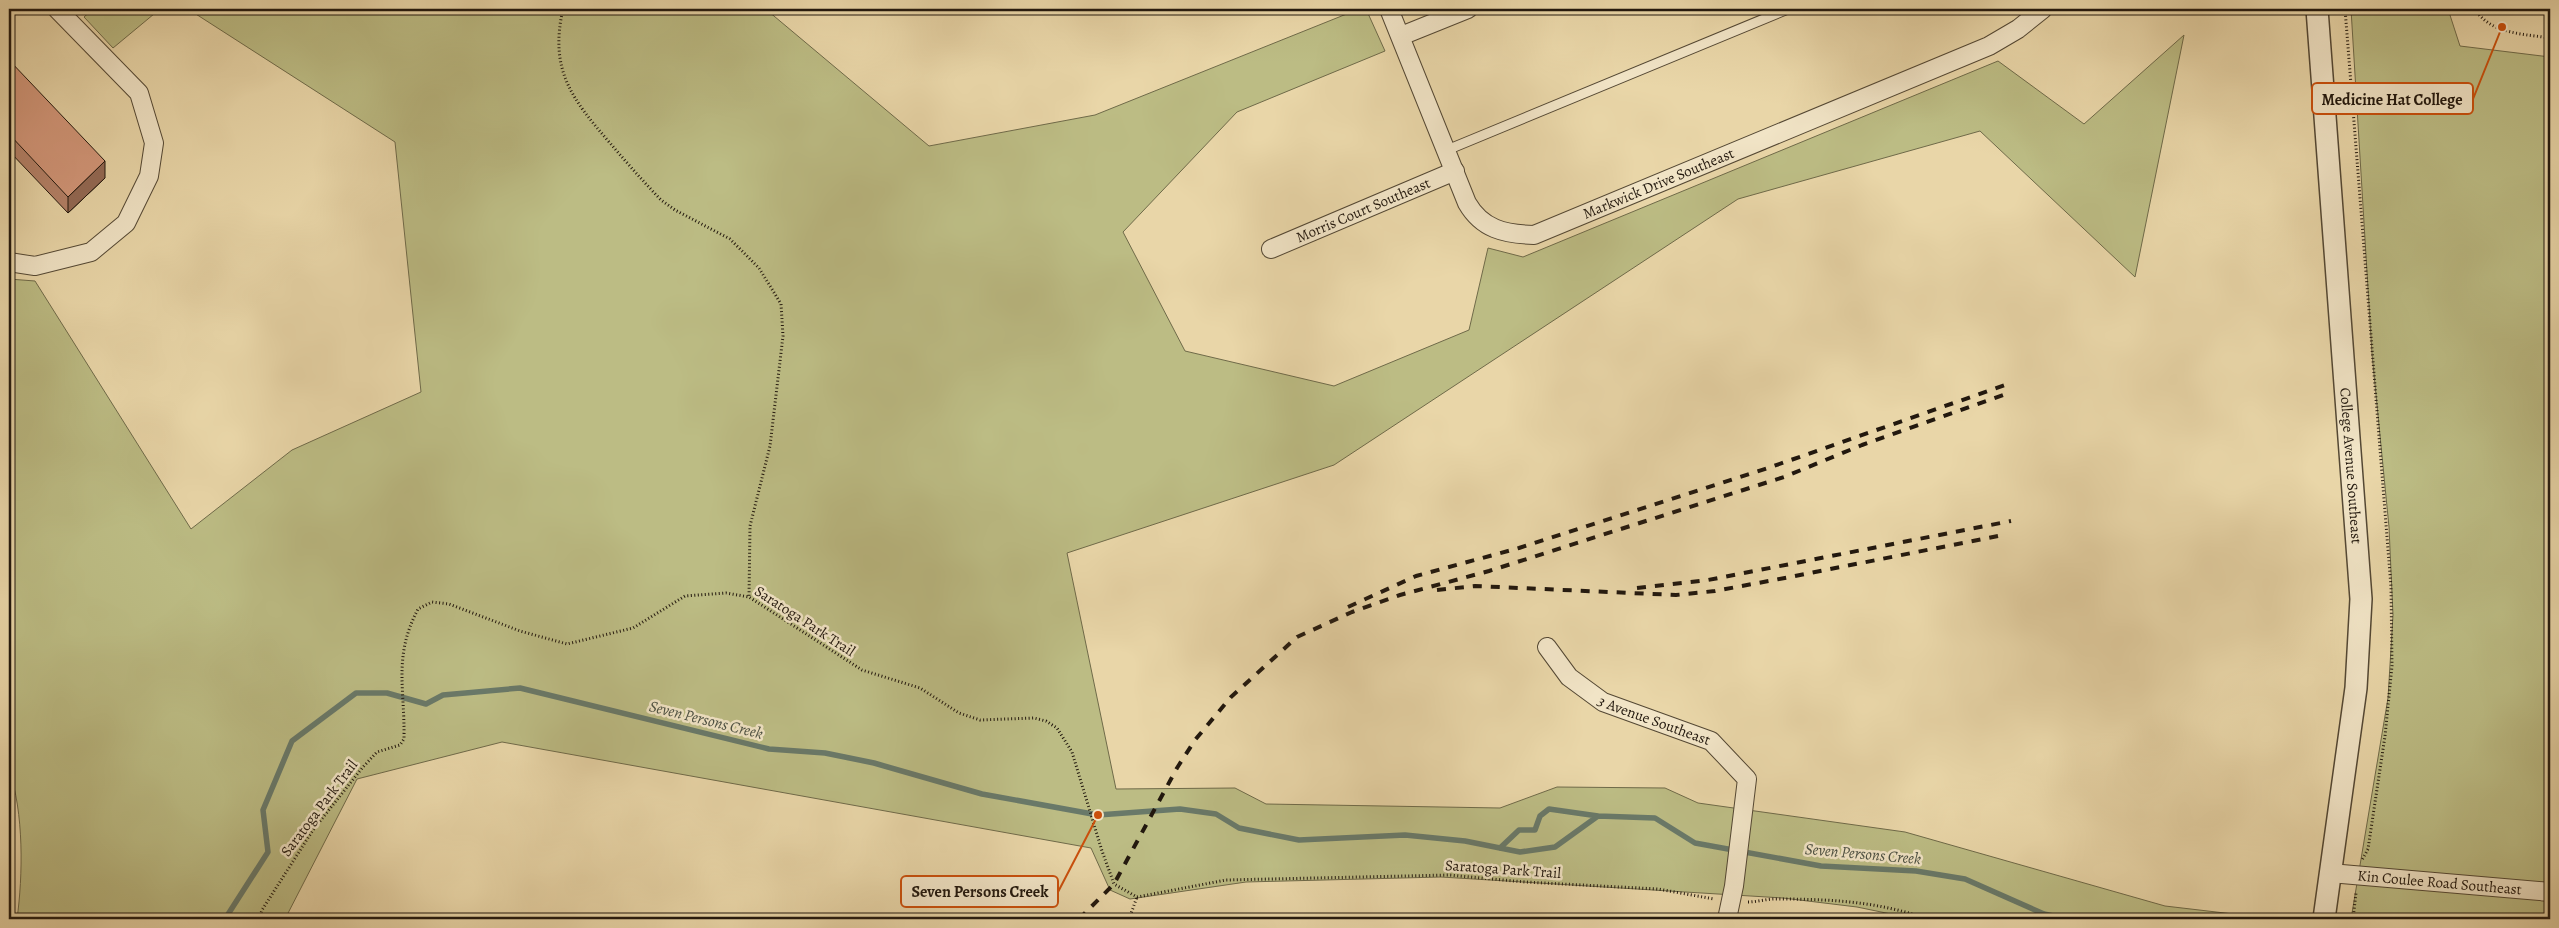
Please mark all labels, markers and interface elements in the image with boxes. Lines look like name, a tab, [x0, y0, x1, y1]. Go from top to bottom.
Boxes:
callout: Medicine Hat College	[2312, 83, 2473, 114]
text: Medicine Hat College	[2321, 89, 2463, 111]
street label: Markwick Drive Southeast	[1580, 143, 1737, 224]
street label: Morris Court Southeast	[1293, 173, 1433, 247]
street label: College Avenue Southeast	[2335, 387, 2367, 545]
street label: Saratoga Park Trail	[751, 581, 859, 661]
street label: 3 Avenue Southeast	[1594, 691, 1713, 750]
water label: Seven Persons Creek	[647, 695, 765, 745]
street label: Saratoga Park Trail	[276, 755, 362, 860]
water label: Seven Persons Creek	[1804, 838, 1922, 870]
street label: Saratoga Park Trail	[1444, 855, 1562, 883]
street label: Kin Coulee Road Southeast	[2357, 865, 2523, 900]
callout: Seven Persons Creek	[901, 876, 1058, 907]
text: Seven Persons Creek	[912, 881, 1049, 903]

